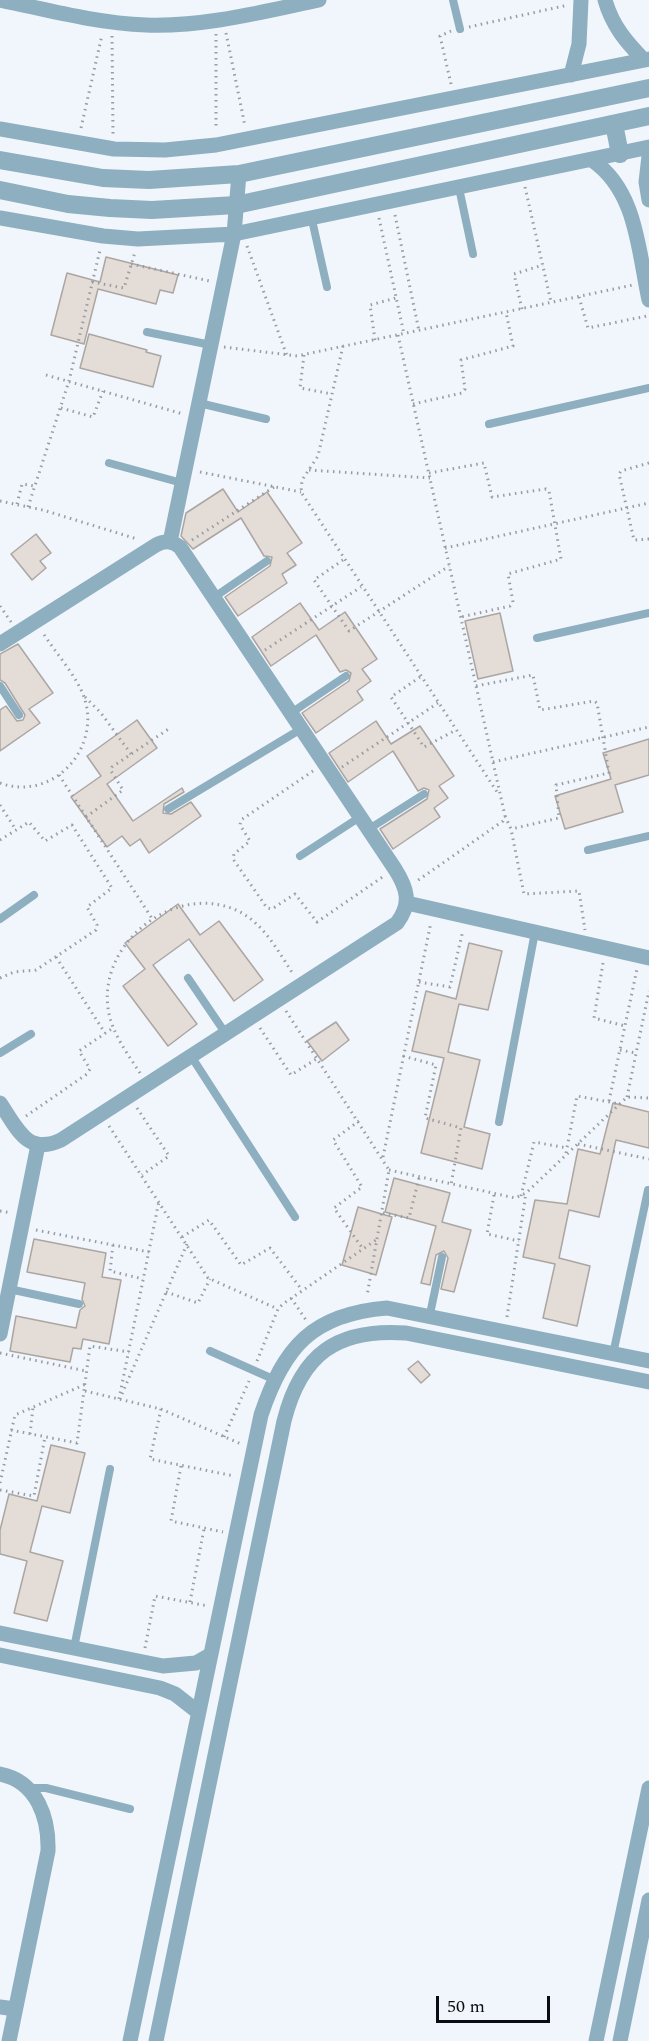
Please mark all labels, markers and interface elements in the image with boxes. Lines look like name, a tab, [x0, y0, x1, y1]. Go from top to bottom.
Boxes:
scale bar	[439, 1984, 553, 2022]
text: 50 m	[447, 1993, 485, 2020]

